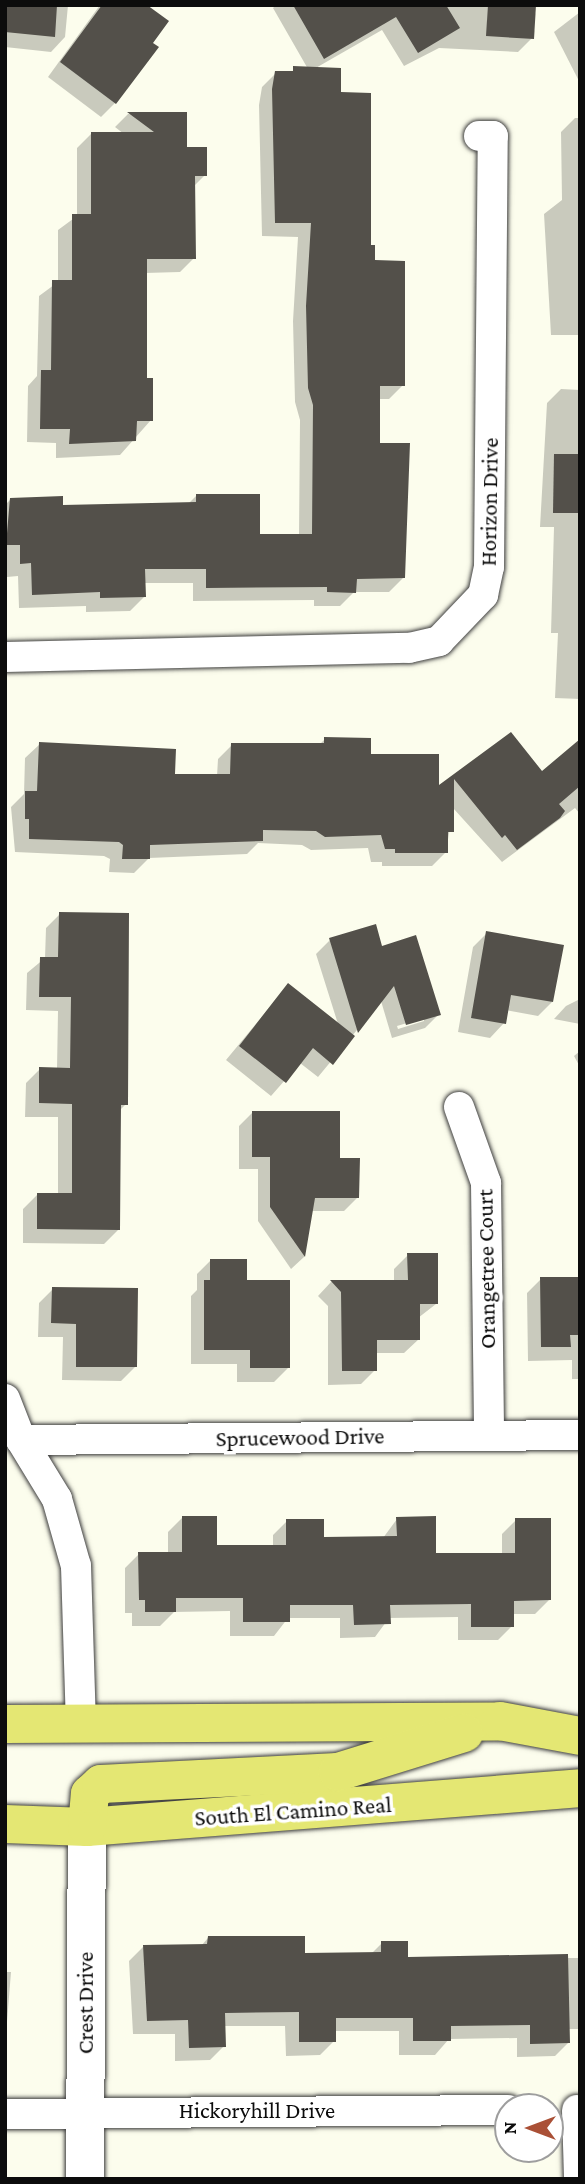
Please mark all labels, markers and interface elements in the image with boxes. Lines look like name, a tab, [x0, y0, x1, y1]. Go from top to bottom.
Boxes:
street label: Horizon Drive	[474, 437, 504, 567]
street label: Orangetree Court	[471, 1189, 501, 1349]
street label: Sprucewood Drive	[215, 1422, 385, 1452]
street label: South El Camino Real	[194, 1790, 392, 1832]
street label: Crest Drive	[71, 1952, 99, 2054]
north arrow	[494, 2093, 564, 2163]
street label: Hickoryhill Drive	[179, 2096, 335, 2124]
text: N	[499, 2122, 520, 2134]

